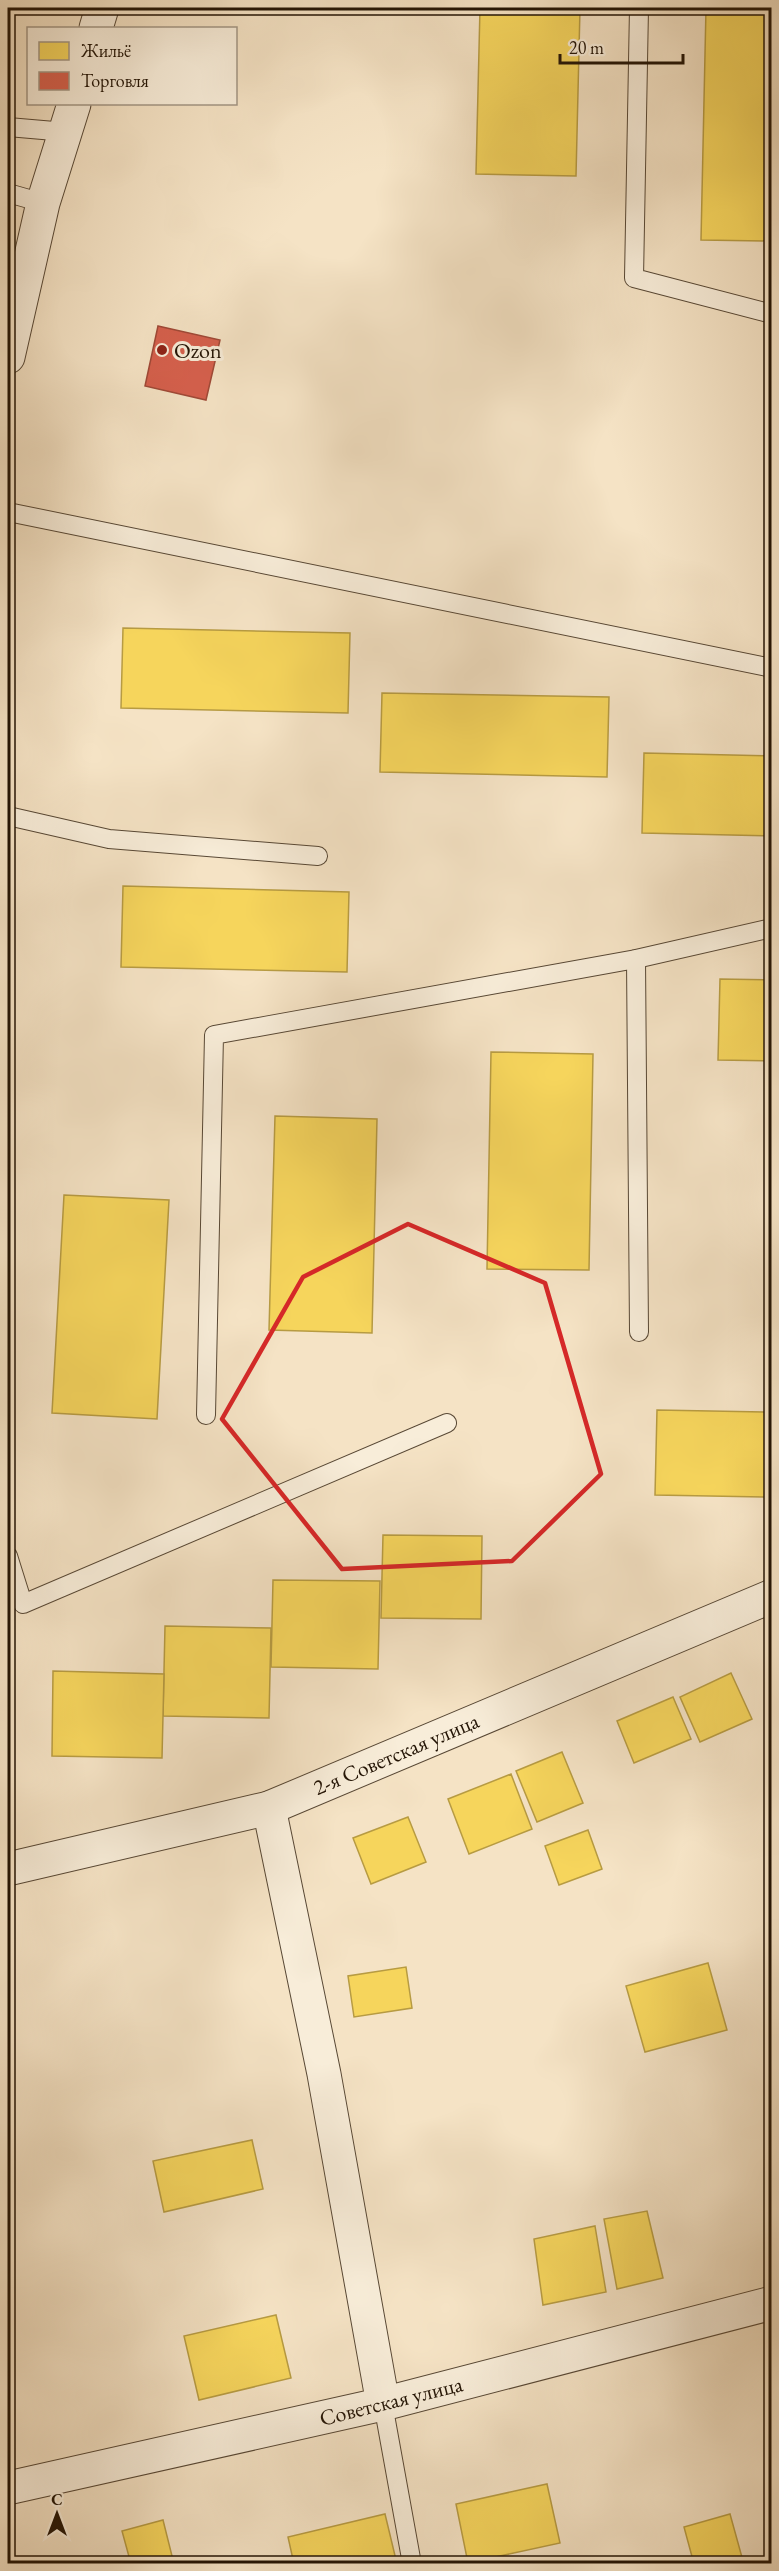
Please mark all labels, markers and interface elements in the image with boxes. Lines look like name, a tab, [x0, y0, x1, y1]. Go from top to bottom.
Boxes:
legend	[27, 27, 237, 105]
scale bar	[560, 27, 683, 65]
text: 20 m	[569, 36, 604, 59]
text: Жильё	[80, 39, 131, 62]
text: Торговля	[81, 69, 149, 92]
place label: Ozon	[174, 336, 222, 365]
marker: Ozon	[155, 343, 169, 357]
street label: 2-я Советская улица	[309, 1706, 484, 1802]
street label: Советская улица	[316, 2369, 466, 2433]
north arrow	[27, 2484, 87, 2544]
text: С	[51, 2489, 63, 2510]

